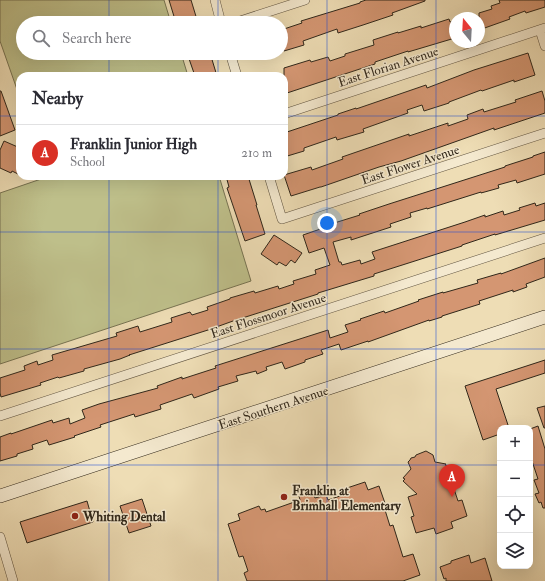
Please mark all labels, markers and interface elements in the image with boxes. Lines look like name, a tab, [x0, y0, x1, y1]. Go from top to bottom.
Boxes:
north arrow	[449, 12, 485, 48]
search box	[16, 16, 288, 60]
icon: search	[30, 27, 52, 49]
text: Search here	[62, 29, 131, 48]
street label: East Florian Avenue	[336, 43, 441, 91]
text: Nearby	[32, 88, 83, 109]
text: Franklin Junior High	[70, 135, 197, 154]
street label: East Flower Avenue	[359, 141, 462, 188]
text: A	[41, 145, 49, 161]
text: 210 m	[241, 145, 272, 161]
text: School	[70, 154, 105, 170]
your location	[317, 213, 337, 233]
street label: East Flossmoor Avenue	[209, 290, 329, 342]
street label: East Southern Avenue	[216, 382, 331, 433]
map controls	[497, 425, 533, 569]
button: +	[497, 425, 533, 461]
button: −	[497, 461, 533, 497]
pin: A	[439, 464, 465, 497]
place label: Franklin at Brimhall Elementary	[292, 483, 402, 515]
marker: Franklin at Brimhall Elementary	[279, 492, 289, 502]
button: locate	[497, 497, 533, 533]
place label: Whiting Dental	[82, 509, 166, 526]
marker: Whiting Dental	[70, 511, 80, 521]
button: layers	[497, 533, 533, 569]

